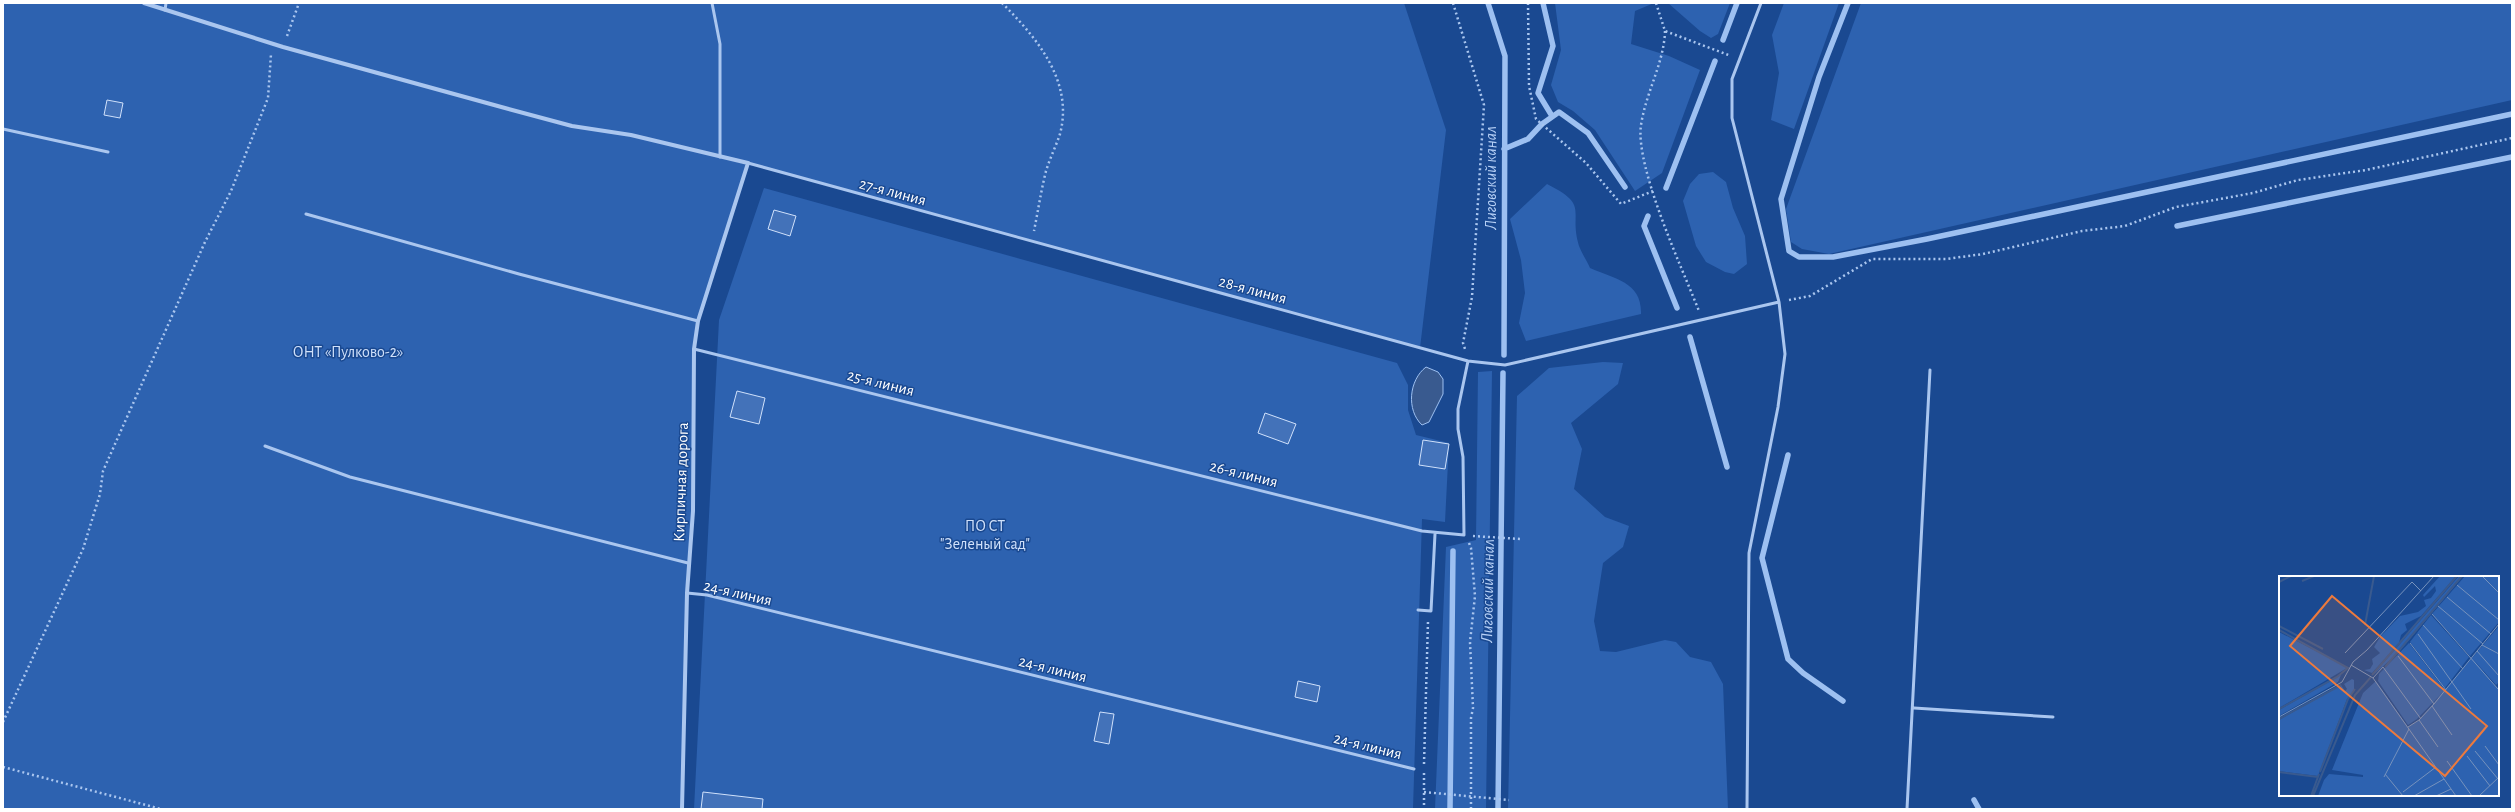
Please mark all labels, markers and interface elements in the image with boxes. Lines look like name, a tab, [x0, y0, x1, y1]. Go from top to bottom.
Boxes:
water label: Лиговский канал	[1482, 126, 1499, 231]
street label: 27-я линия	[858, 175, 928, 209]
street label: 28-я линия	[1217, 273, 1288, 307]
park label: ОНТ «Пулково-2»	[293, 344, 403, 361]
street label: 25-я линия	[846, 367, 916, 399]
street label: Кирпичная дорога	[671, 422, 691, 542]
street label: 26-я линия	[1208, 458, 1279, 490]
park label: ПО СТ "Зеленый сад"	[940, 518, 1030, 552]
water label: Лиговский канал	[1478, 539, 1497, 644]
inset map	[2279, 576, 2499, 796]
street label: 24-я линия	[702, 577, 774, 609]
street label: 24-я линия	[1017, 653, 1088, 685]
street label: 24-я линия	[1332, 730, 1403, 762]

